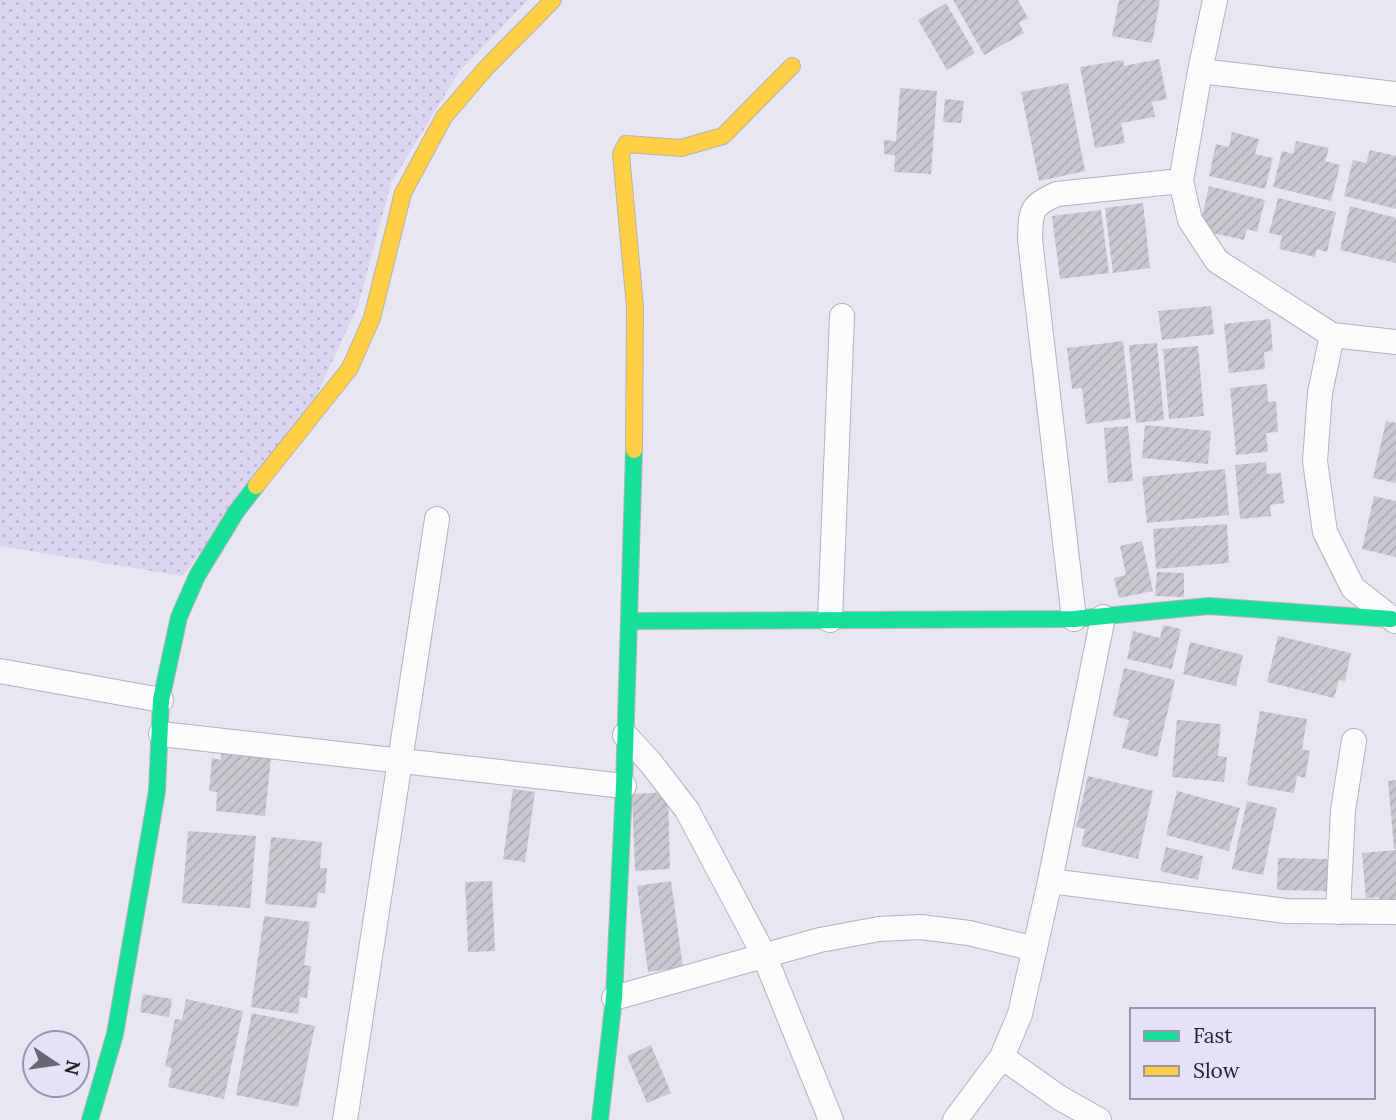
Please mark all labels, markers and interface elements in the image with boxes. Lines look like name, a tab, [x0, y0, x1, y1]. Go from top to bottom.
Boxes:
legend	[1130, 1008, 1375, 1099]
text: Fast	[1193, 1022, 1233, 1049]
north arrow	[21, 1029, 91, 1099]
text: Slow	[1193, 1057, 1240, 1084]
text: N	[59, 1058, 86, 1078]

